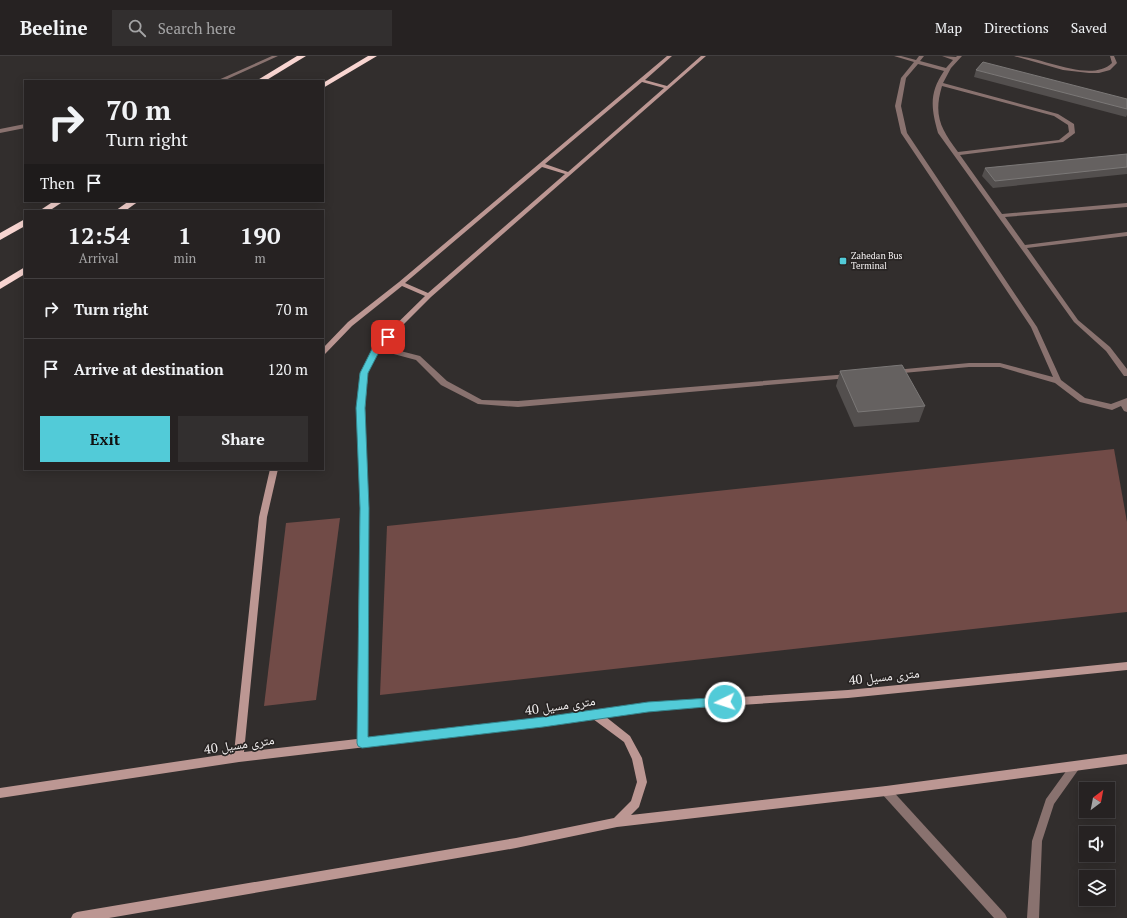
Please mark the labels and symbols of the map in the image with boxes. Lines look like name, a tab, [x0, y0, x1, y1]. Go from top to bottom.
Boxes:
place label: Zahedan Bus Terminal	[851, 250, 903, 272]
marker: Zahedan Bus Terminal	[838, 256, 848, 266]
pin	[371, 320, 405, 354]
street label: 40 متری مسیل	[848, 663, 920, 689]
position arrow	[704, 681, 746, 723]
street label: 40 متری مسیل	[524, 691, 596, 719]
street label: 40 متری مسیل	[203, 730, 275, 758]
north arrow	[1079, 782, 1115, 818]

